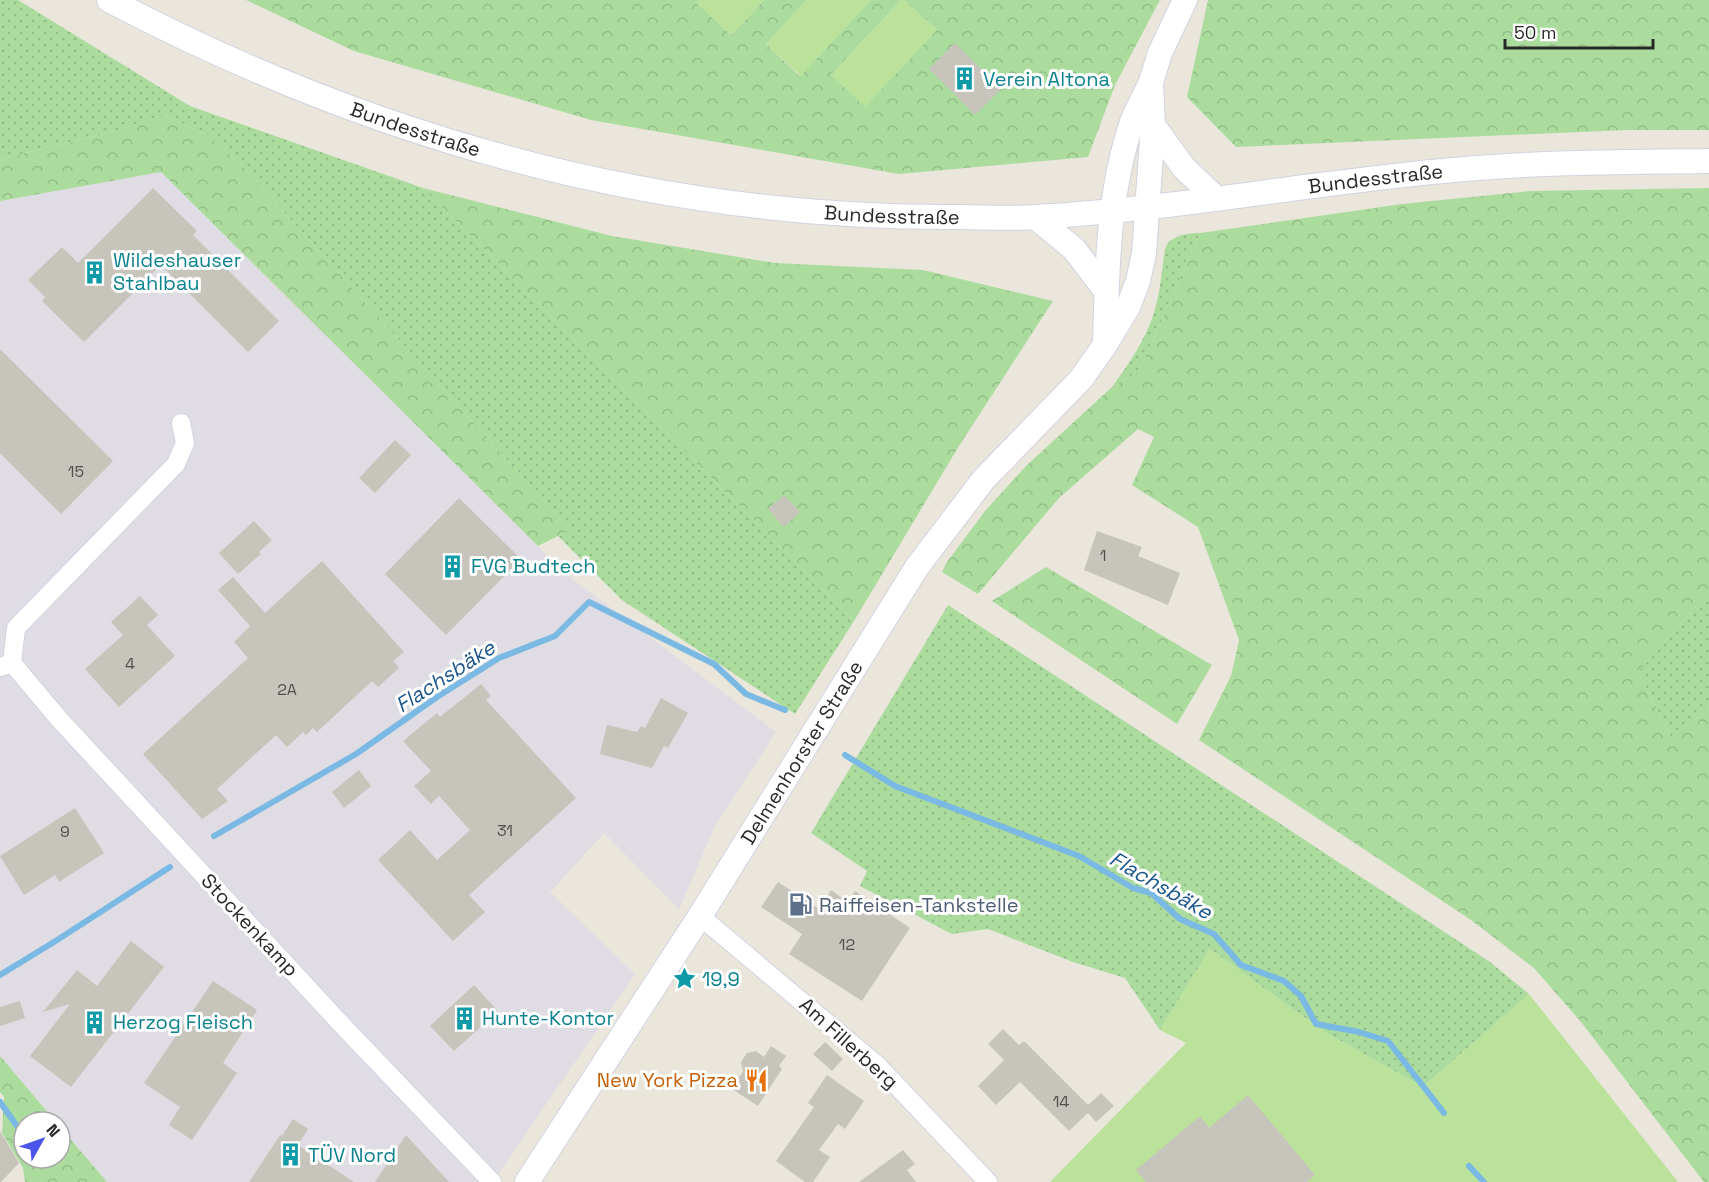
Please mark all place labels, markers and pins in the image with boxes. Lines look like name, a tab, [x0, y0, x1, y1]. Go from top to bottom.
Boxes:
building icon: Verein Altona	[952, 66, 978, 92]
place label: Verein Altona	[983, 66, 1110, 92]
place label: Wildeshauser Stahlbau	[113, 247, 241, 296]
building icon: Wildeshauser Stahlbau	[82, 259, 108, 285]
building icon: FVG Budtech	[440, 553, 466, 579]
place label: FVG Budtech	[471, 553, 595, 579]
fuel station icon: Raiffeisen-Tankstelle	[788, 892, 814, 918]
place label: Raiffeisen-Tankstelle	[819, 892, 1019, 918]
place icon: 19,9	[671, 966, 697, 992]
place label: 19,9	[702, 966, 740, 992]
building icon: Hunte-Kontor	[451, 1005, 477, 1031]
place label: Hunte-Kontor	[482, 1005, 614, 1031]
building icon: Herzog Fleisch	[82, 1009, 108, 1035]
place label: Herzog Fleisch	[113, 1009, 253, 1035]
place label: New York Pizza	[597, 1067, 738, 1093]
restaurant icon: New York Pizza	[743, 1067, 769, 1093]
building icon: TÜV Nord	[277, 1142, 303, 1168]
place label: TÜV Nord	[308, 1142, 396, 1168]

